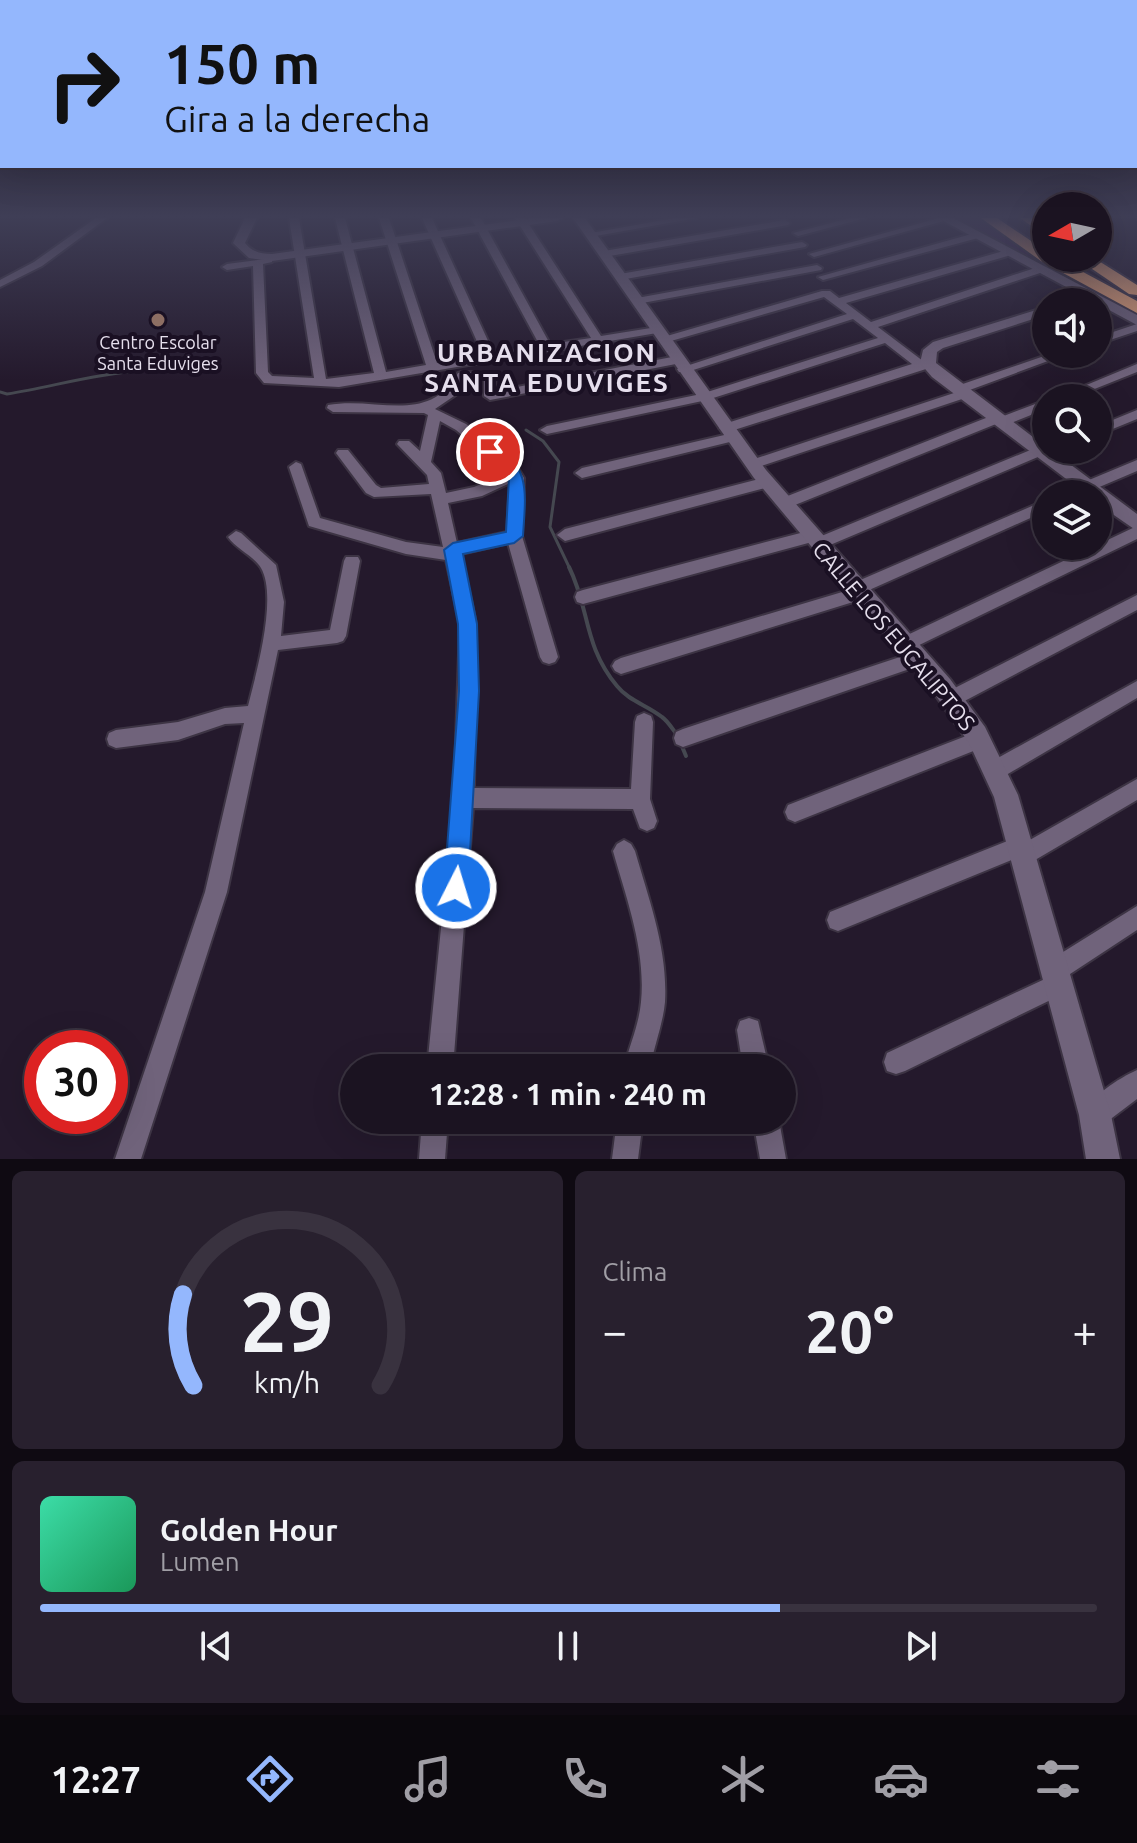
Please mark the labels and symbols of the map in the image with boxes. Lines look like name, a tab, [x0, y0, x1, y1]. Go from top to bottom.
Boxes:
north arrow	[1032, 192, 1112, 272]
marker: Centro Escolar Santa Eduviges	[149, 311, 167, 329]
place label: Centro Escolar Santa Eduviges	[97, 332, 219, 373]
district label: URBANIZACION SANTA EDUVIGES	[424, 338, 670, 397]
pin	[456, 418, 524, 486]
street label: CALLE LOS EUCALIPTOS	[808, 536, 980, 735]
position arrow	[414, 846, 498, 930]
speed limit sign: 30	[24, 1030, 128, 1134]

